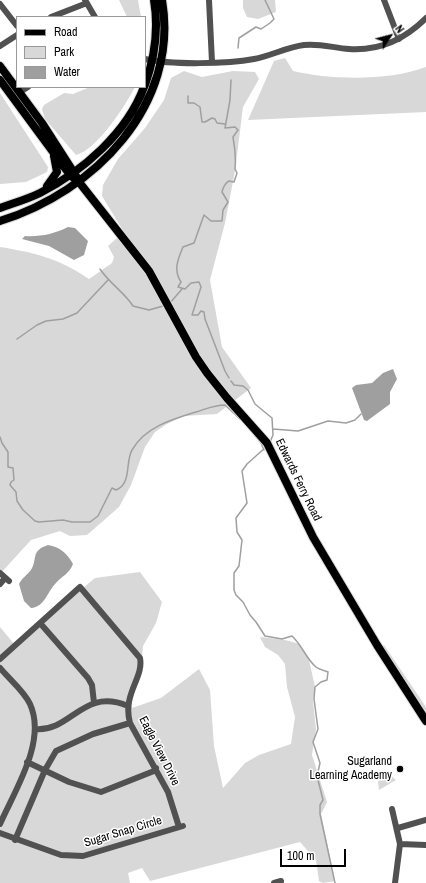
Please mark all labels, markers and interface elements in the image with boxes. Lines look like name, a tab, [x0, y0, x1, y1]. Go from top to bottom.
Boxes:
legend	[16, 16, 146, 88]
north arrow	[370, 16, 410, 56]
text: N	[392, 22, 407, 36]
text: Road	[54, 24, 78, 40]
text: Park	[54, 44, 74, 60]
text: Water	[54, 64, 80, 80]
street label: Edwards Ferry Road	[272, 437, 324, 523]
street label: Eagle View Drive	[135, 714, 183, 788]
place label: Sugarland Learning Academy	[309, 755, 392, 783]
marker: Sugarland Learning Academy	[395, 764, 405, 774]
street label: Sugar Snap Circle	[82, 813, 164, 851]
scale bar	[282, 841, 348, 867]
text: 100 m	[287, 848, 314, 864]

